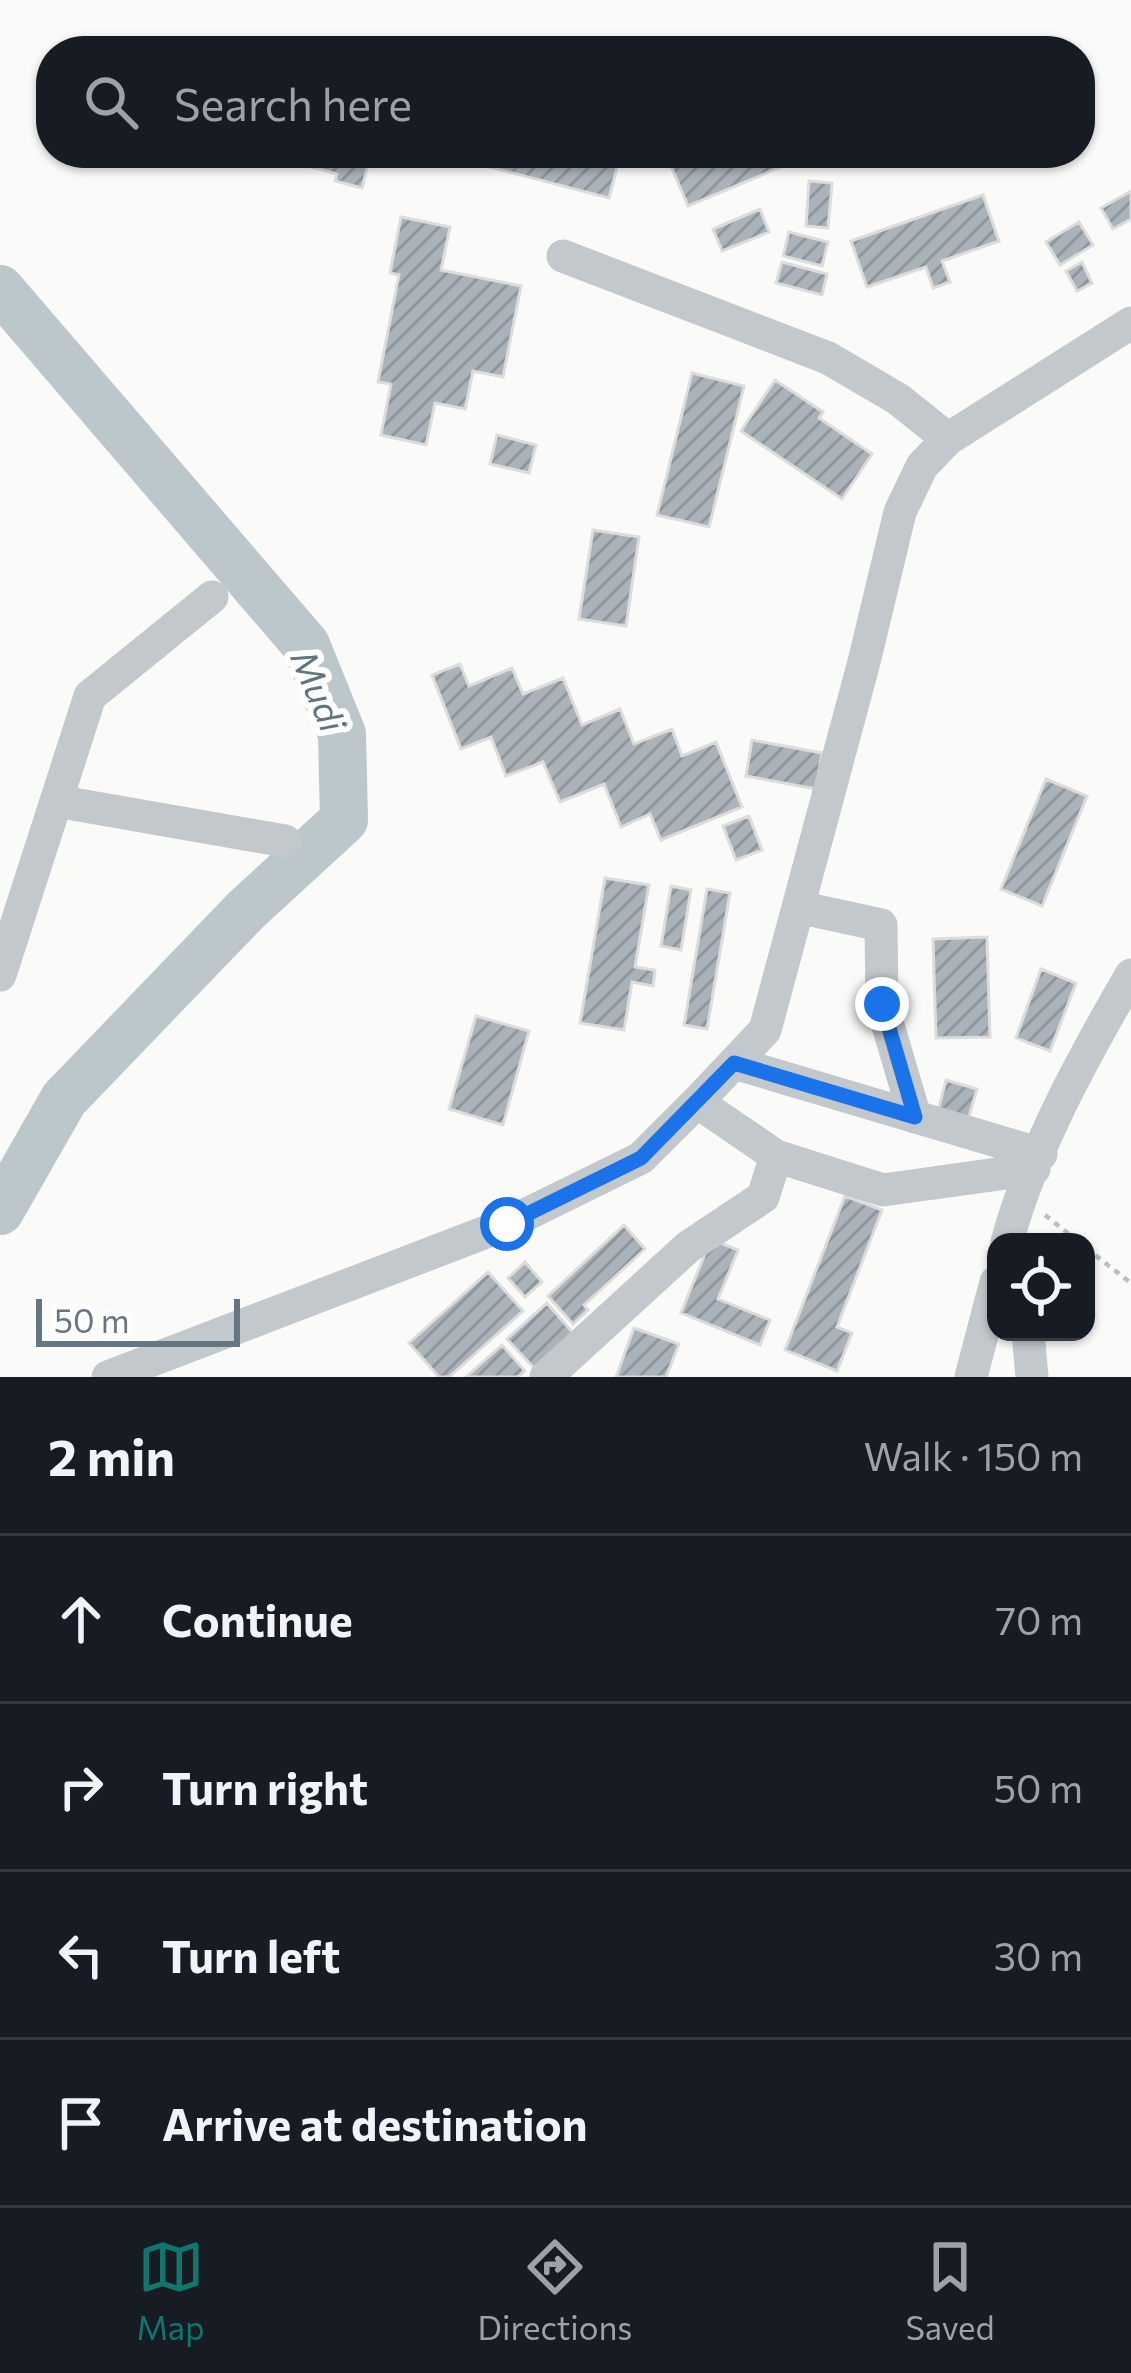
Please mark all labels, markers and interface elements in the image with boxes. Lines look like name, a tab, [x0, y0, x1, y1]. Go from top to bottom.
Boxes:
search box	[36, 36, 1095, 168]
icon: search	[78, 69, 144, 135]
text: Search here	[174, 75, 412, 130]
water label: Mudi	[283, 642, 357, 739]
route end	[855, 977, 909, 1031]
route start	[480, 1197, 534, 1251]
map controls	[987, 1233, 1095, 1341]
button: locate	[987, 1233, 1095, 1341]
scale bar	[36, 1293, 240, 1346]
text: 50 m	[54, 1299, 130, 1340]
text: 2 min	[48, 1424, 175, 1487]
text: Walk · 150 m	[864, 1431, 1083, 1479]
icon: ahead	[48, 1586, 114, 1652]
text: Continue	[162, 1591, 353, 1646]
text: 70 m	[996, 1595, 1083, 1643]
icon: right	[48, 1754, 114, 1820]
text: Turn right	[162, 1759, 368, 1814]
text: 50 m	[994, 1763, 1083, 1811]
icon: left	[48, 1922, 114, 1988]
text: Turn left	[162, 1927, 340, 1982]
text: 30 m	[994, 1931, 1083, 1979]
icon: arrive	[48, 2090, 114, 2156]
text: Arrive at destination	[162, 2095, 588, 2150]
tab: Map	[137, 2234, 205, 2347]
tab: Directions	[478, 2234, 632, 2347]
tab: Saved	[905, 2234, 994, 2347]

